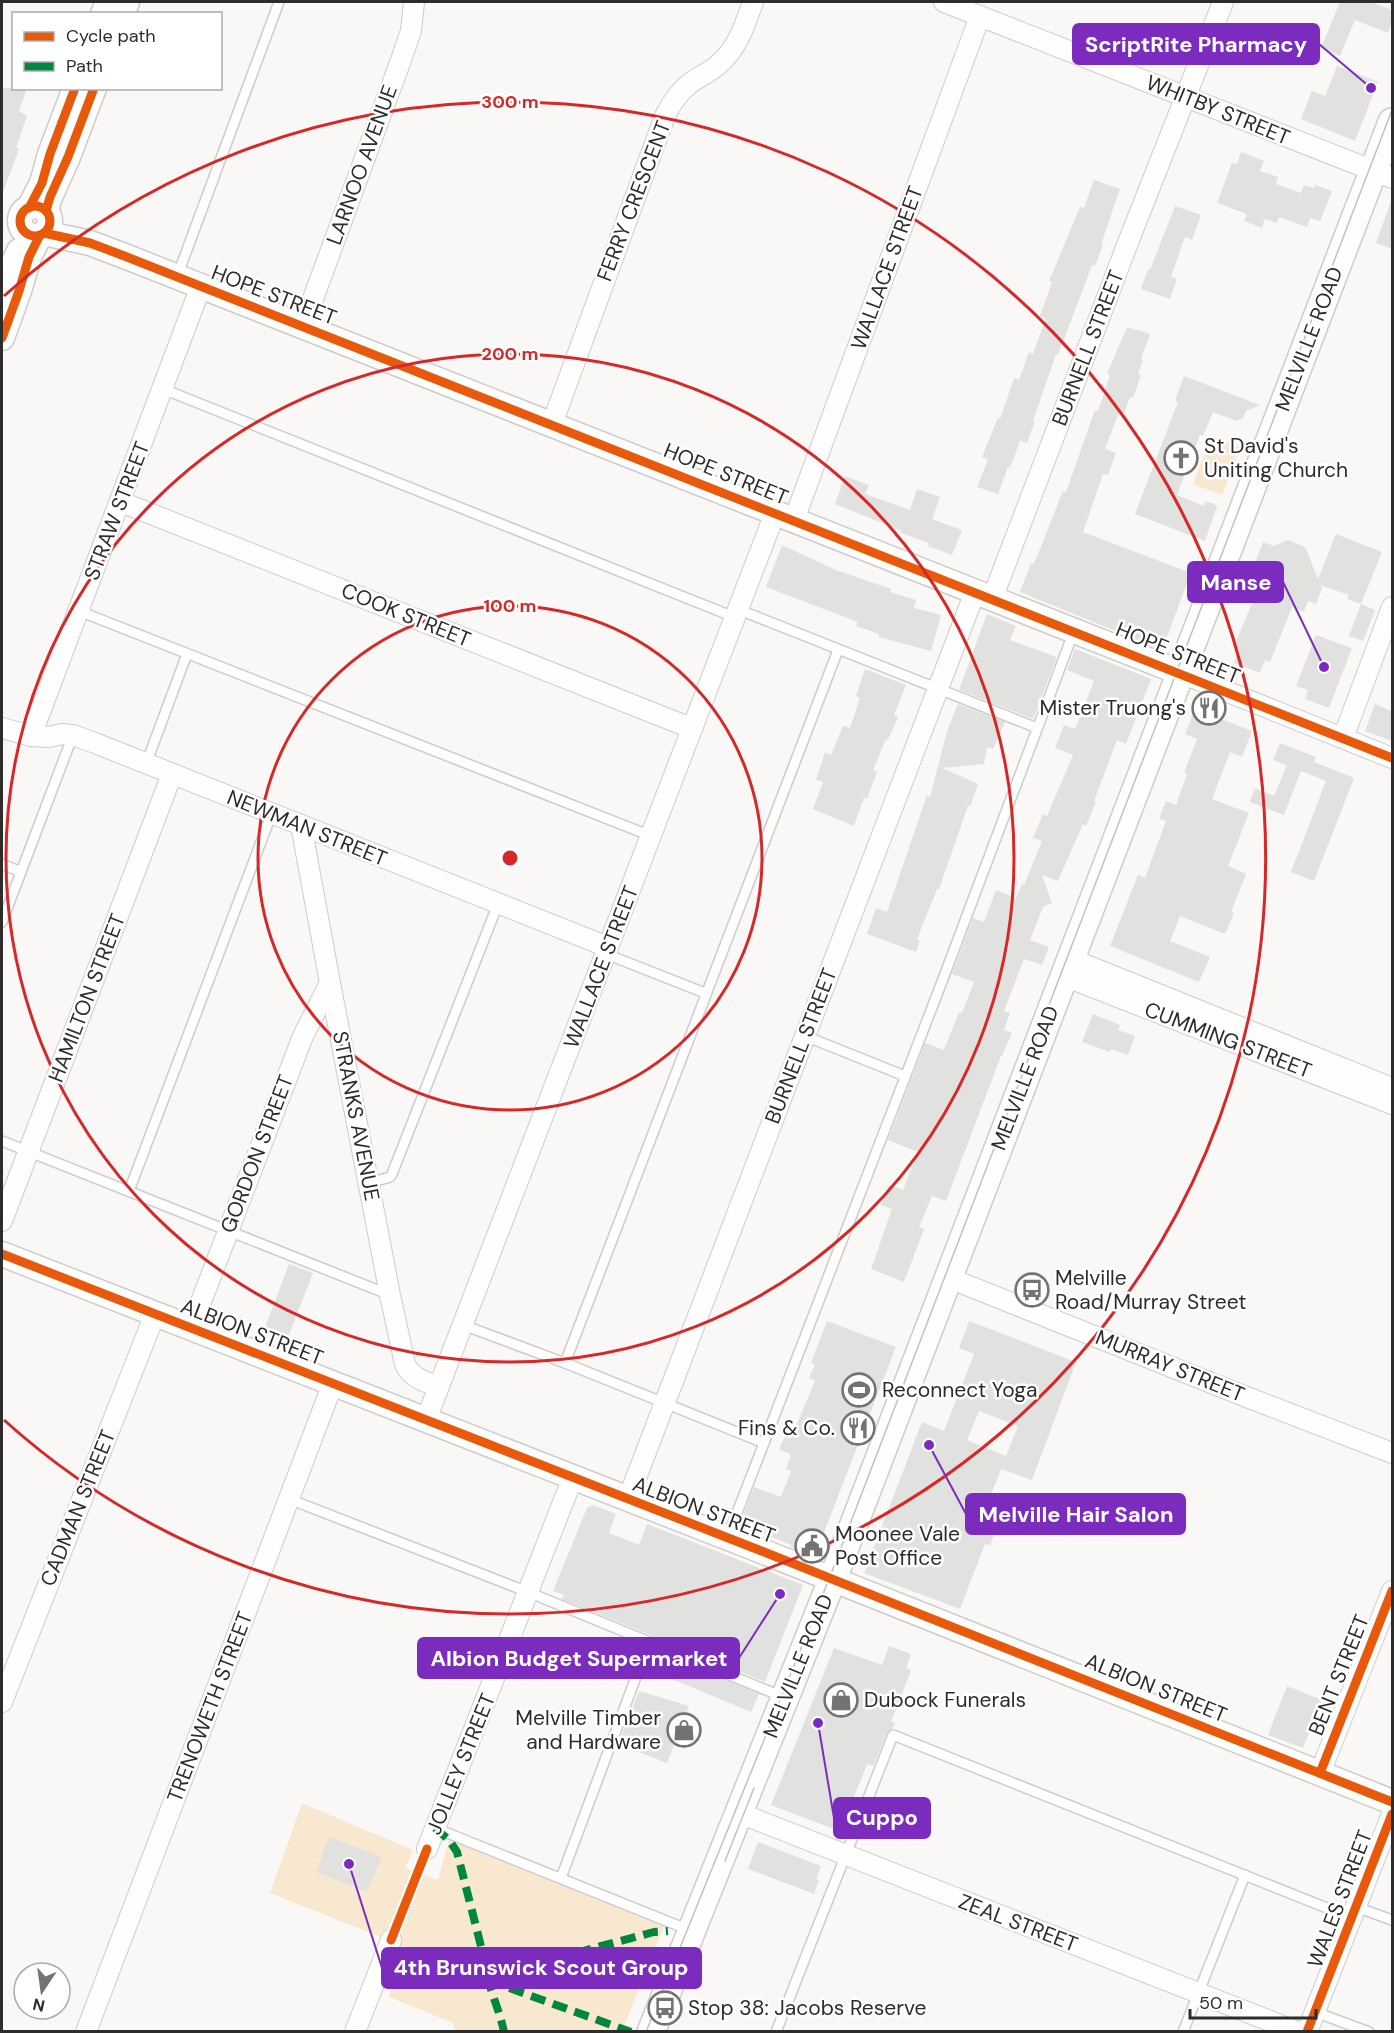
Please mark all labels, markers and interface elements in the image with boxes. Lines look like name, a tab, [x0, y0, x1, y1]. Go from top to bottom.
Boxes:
legend	[12, 12, 222, 90]
text: Cycle path	[66, 24, 156, 48]
callout: ScriptRite Pharmacy	[1073, 24, 1319, 64]
text: ScriptRite Pharmacy	[1085, 30, 1307, 59]
text: Path	[66, 54, 103, 78]
street label: WHITBY STREET	[1142, 68, 1294, 152]
street label: LARNOO AVENUE	[320, 81, 404, 249]
text: 300 m	[481, 90, 539, 114]
street label: FERRY CRESCENT	[590, 116, 678, 285]
street label: WALLACE STREET	[844, 182, 930, 354]
street label: HOPE STREET	[207, 258, 341, 332]
street label: MELVILLE ROAD	[1269, 263, 1349, 415]
street label: BURNELL STREET	[1045, 266, 1131, 430]
text: 200 m	[482, 342, 538, 366]
place label: St David's Uniting Church	[1204, 432, 1348, 484]
street label: HOPE STREET	[660, 436, 793, 512]
street label: STRAW STREET	[78, 438, 156, 584]
church icon: St David's Uniting Church	[1163, 440, 1199, 476]
callout: Manse	[1188, 562, 1283, 602]
text: Manse	[1201, 568, 1271, 597]
street label: COOK STREET	[337, 576, 475, 654]
text: 100 m	[483, 594, 537, 618]
street label: HOPE STREET	[1112, 615, 1245, 691]
restaurant icon: Mister Truong's	[1191, 690, 1227, 726]
place label: Mister Truong's	[1040, 694, 1186, 722]
street label: NEWMAN STREET	[223, 783, 391, 873]
centre of rings	[500, 848, 520, 868]
street label: WALLACE STREET	[557, 881, 645, 1052]
street label: HAMILTON STREET	[42, 909, 132, 1086]
street label: BURNELL STREET	[758, 964, 844, 1128]
street label: CUMMING STREET	[1141, 995, 1316, 1085]
street label: MELVILLE ROAD	[985, 1002, 1065, 1154]
street label: STRANKS AVENUE	[326, 1029, 386, 1203]
street label: GORDON STREET	[214, 1071, 300, 1237]
place label: Melville Road/Murray Street	[1055, 1264, 1246, 1316]
bus stop icon: Melville Road/Murray Street	[1014, 1272, 1050, 1308]
street label: ALBION STREET	[177, 1292, 327, 1372]
street label: MURRAY STREET	[1091, 1323, 1249, 1409]
sports icon: Reconnect Yoga	[841, 1372, 877, 1408]
place label: Reconnect Yoga	[882, 1376, 1037, 1404]
restaurant icon: Fins & Co.	[840, 1410, 876, 1446]
place label: Fins & Co.	[738, 1414, 835, 1442]
street label: CADMAN STREET	[34, 1425, 122, 1590]
street label: ALBION STREET	[629, 1470, 779, 1550]
callout: Melville Hair Salon	[966, 1494, 1185, 1534]
text: Melville Hair Salon	[978, 1500, 1174, 1529]
place label: Moonee Vale Post Office	[835, 1520, 960, 1572]
public building icon: Moonee Vale Post Office	[794, 1528, 830, 1564]
street label: MELVILLE ROAD	[756, 1590, 840, 1742]
street label: TRENOWETH STREET	[161, 1608, 259, 1806]
street label: BENT STREET	[1302, 1610, 1376, 1740]
callout: Albion Budget Supermarket	[418, 1638, 739, 1678]
text: Albion Budget Supermarket	[430, 1644, 728, 1673]
street label: ALBION STREET	[1081, 1647, 1231, 1729]
shop icon: Dubock Funerals	[823, 1682, 859, 1718]
place label: Dubock Funerals	[864, 1686, 1026, 1714]
street label: JOLLEY STREET	[420, 1689, 502, 1839]
place label: Melville Timber and Hardware	[515, 1704, 661, 1756]
shop icon: Melville Timber and Hardware	[666, 1712, 702, 1748]
callout: Cuppo	[834, 1798, 930, 1838]
text: Cuppo	[846, 1803, 918, 1832]
street label: WALES STREET	[1301, 1826, 1379, 1972]
street label: ZEAL STREET	[954, 1887, 1082, 1959]
callout: 4th Brunswick Scout Group	[382, 1948, 701, 1988]
text: 4th Brunswick Scout Group	[393, 1953, 689, 1982]
north arrow	[12, 1961, 72, 2021]
scale bar	[1190, 1982, 1316, 2020]
bus stop icon: Stop 38: Jacobs Reserve	[647, 1990, 683, 2026]
text: 50 m	[1199, 1991, 1243, 2015]
text: N	[31, 1994, 47, 2017]
place label: Stop 38: Jacobs Reserve	[688, 1994, 927, 2022]

